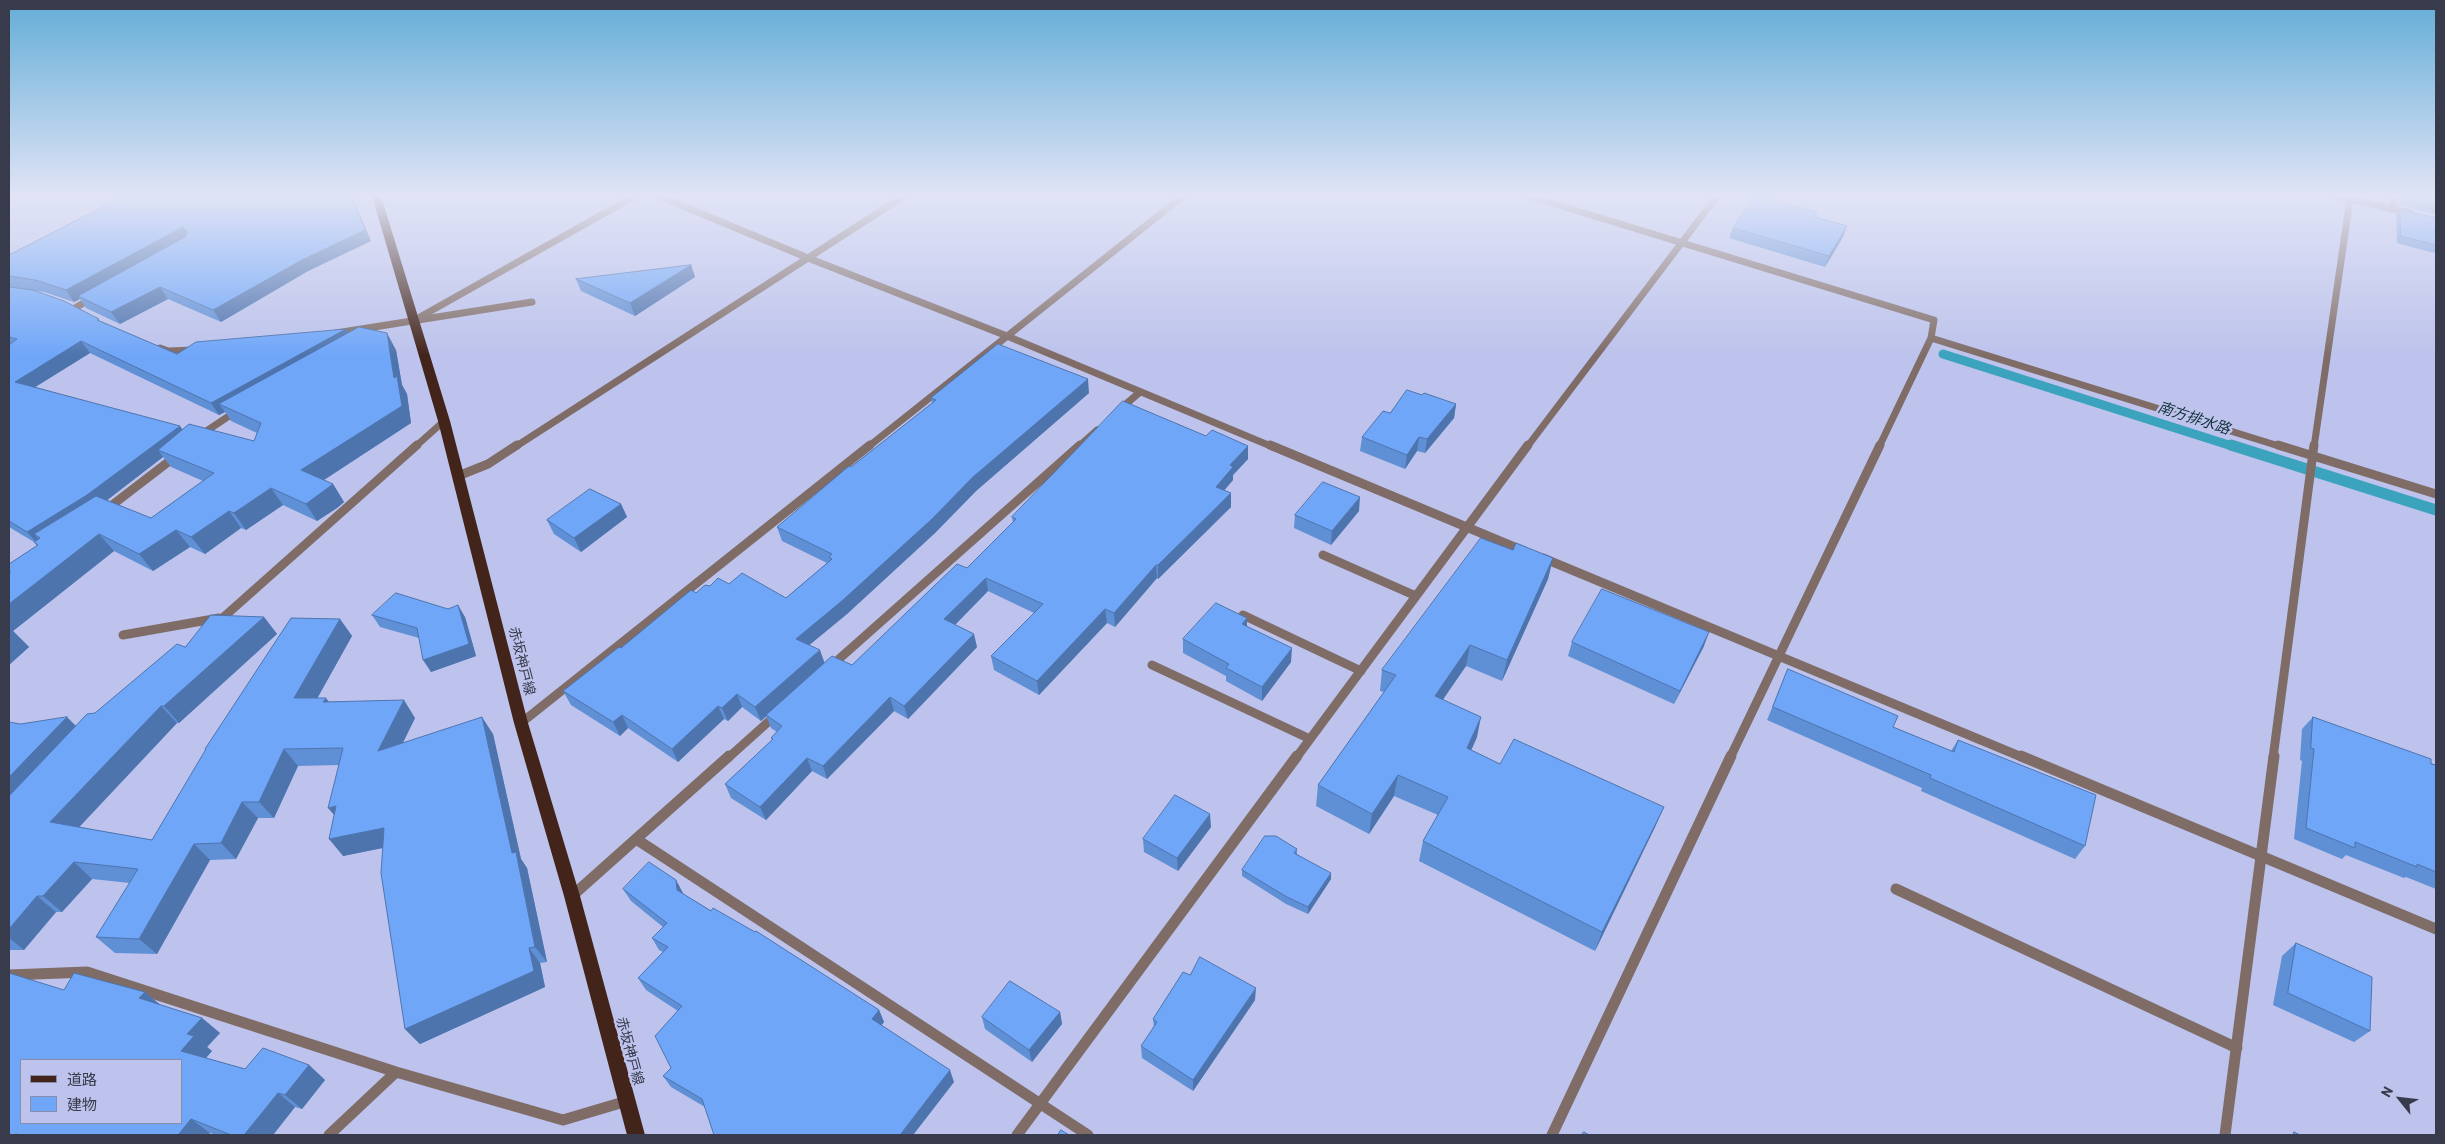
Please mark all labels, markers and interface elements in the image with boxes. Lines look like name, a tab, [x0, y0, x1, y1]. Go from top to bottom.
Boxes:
water label: 南方排水路	[2156, 398, 2232, 438]
street label: 赤坂神戸線	[505, 625, 539, 697]
street label: 赤坂神戸線	[613, 1015, 647, 1087]
legend	[20, 1059, 182, 1124]
text: 道路	[67, 1070, 97, 1088]
north arrow	[2375, 1074, 2425, 1124]
text: N	[2377, 1083, 2396, 1100]
text: 建物	[67, 1095, 97, 1113]

